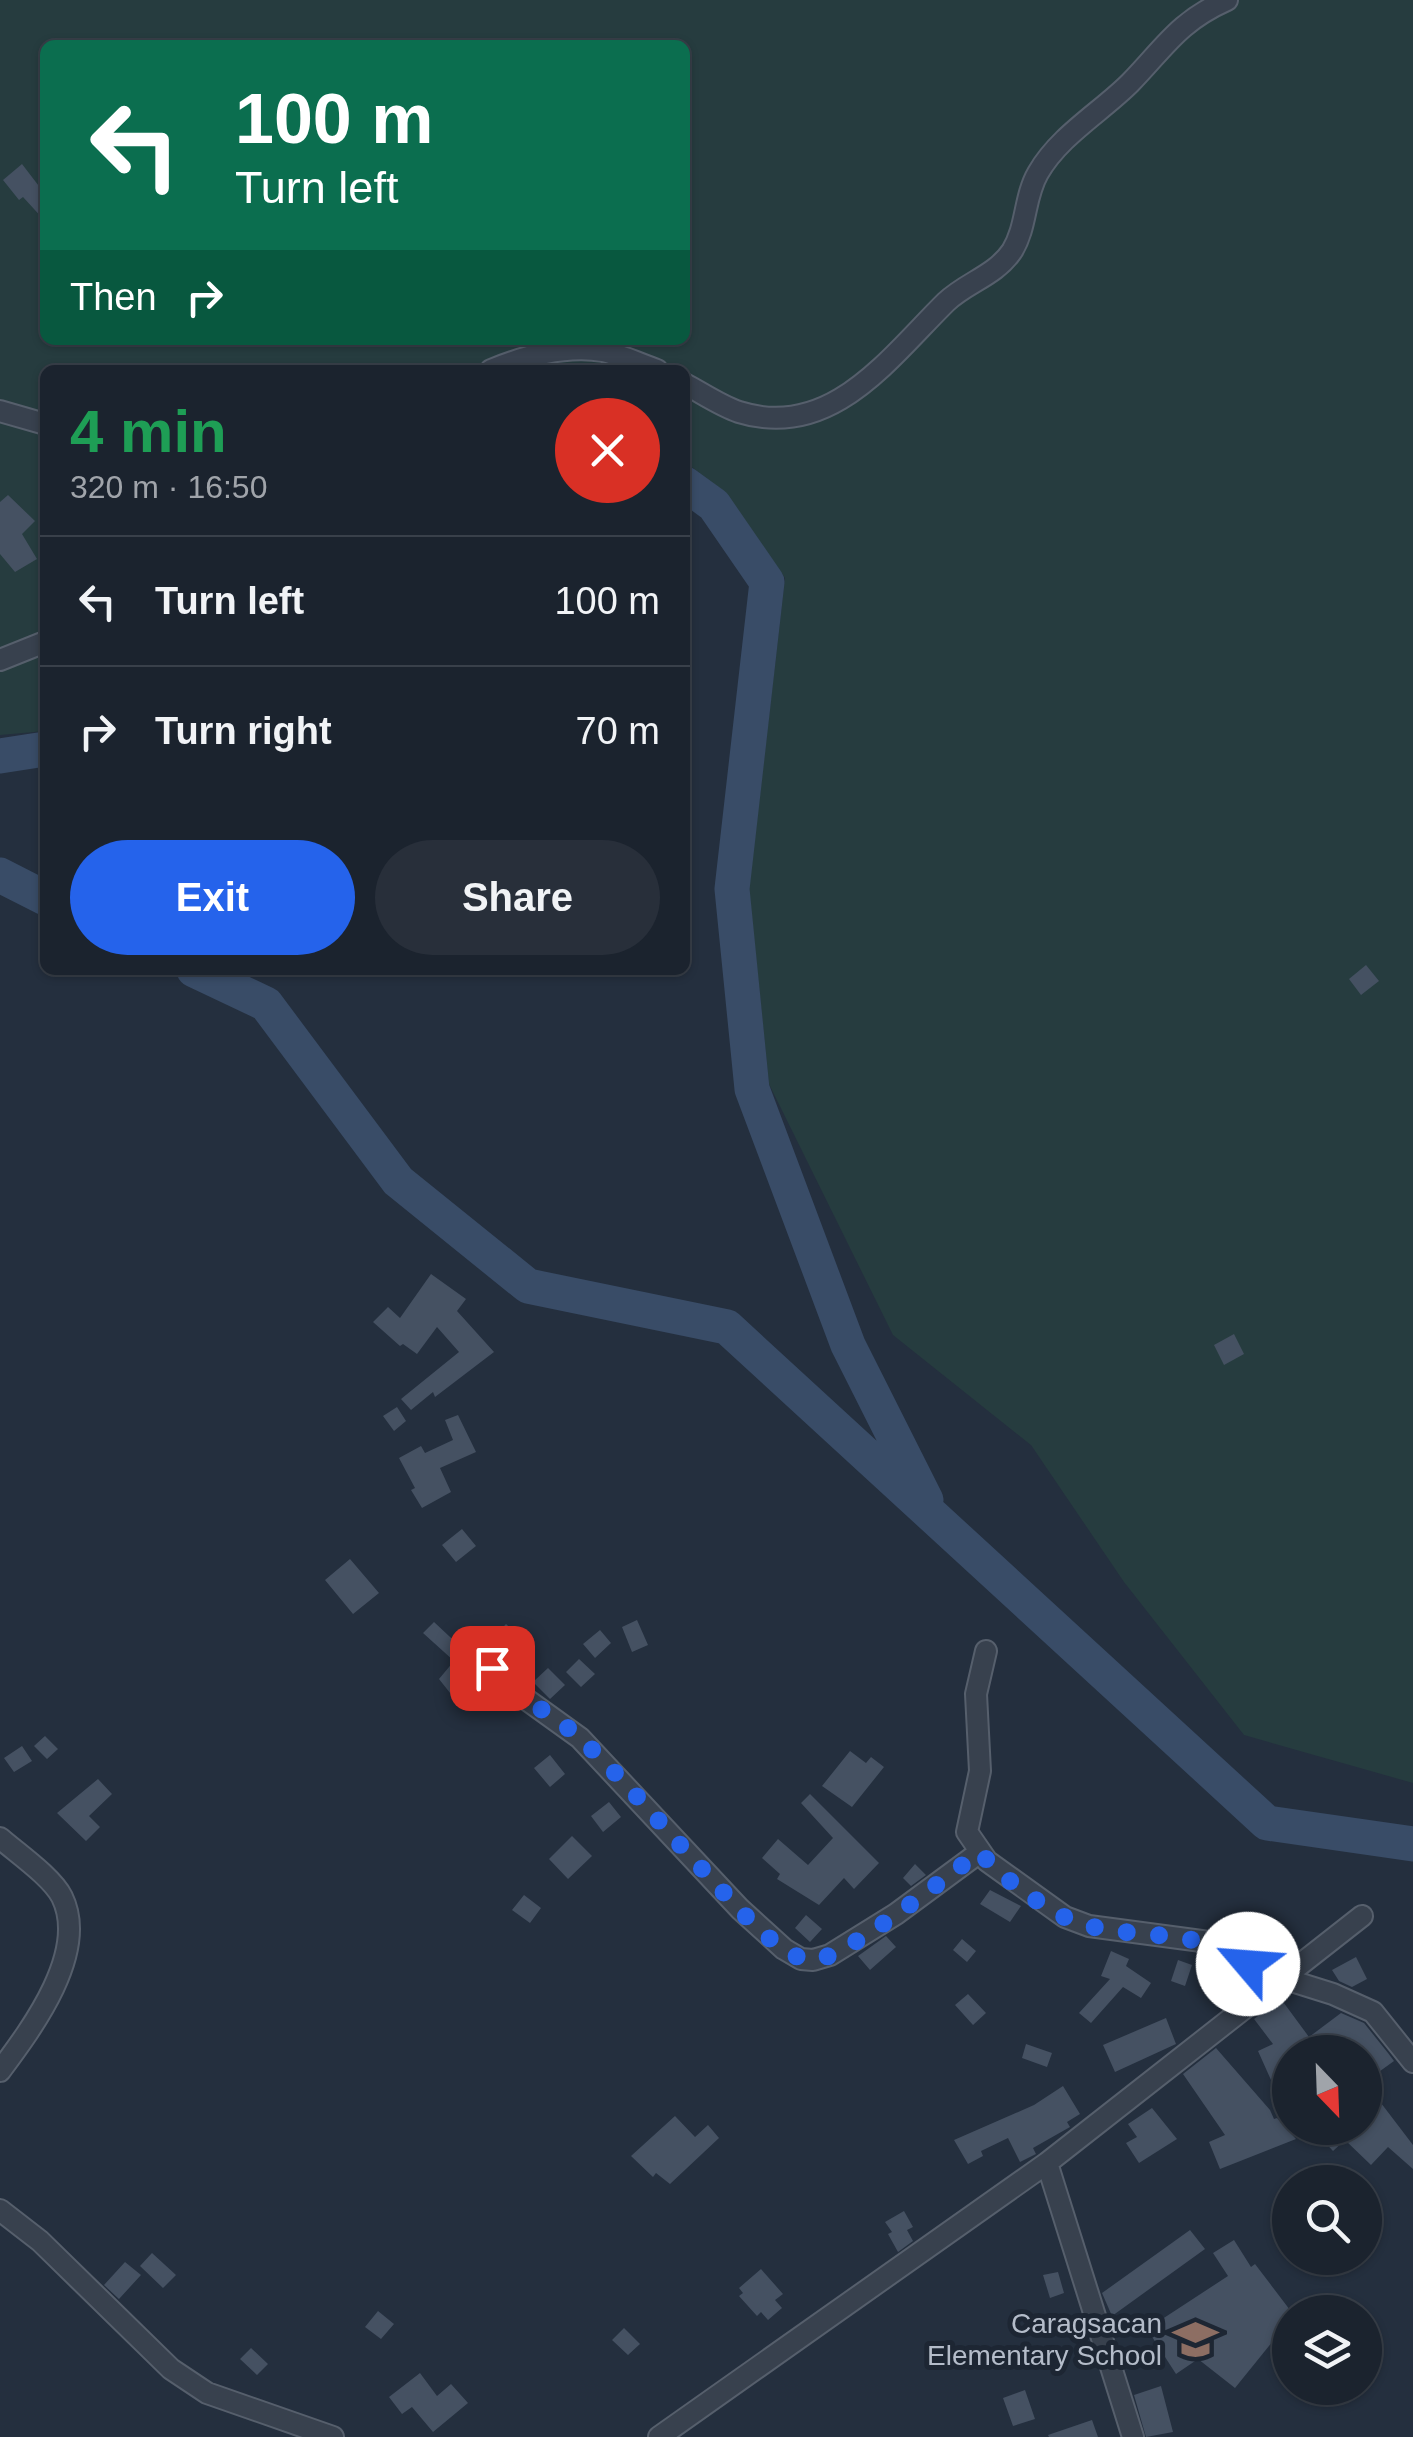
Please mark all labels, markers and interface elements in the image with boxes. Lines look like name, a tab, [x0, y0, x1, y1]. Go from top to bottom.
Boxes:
icon: left	[70, 80, 200, 210]
text: 100 m	[235, 80, 433, 158]
text: Turn left	[235, 162, 398, 213]
icon: right	[177, 270, 232, 325]
text: Then	[70, 276, 157, 318]
text: 4 min	[70, 398, 227, 465]
button: close	[555, 398, 660, 503]
text: 320 m · 16:50	[70, 469, 267, 505]
icon: left	[70, 574, 125, 629]
text: Turn left	[155, 580, 304, 622]
text: 100 m	[554, 580, 660, 622]
icon: right	[70, 704, 125, 759]
text: Turn right	[155, 710, 332, 752]
text: 70 m	[576, 710, 660, 752]
button: Exit	[70, 840, 355, 955]
button: Share	[375, 840, 660, 955]
pin	[450, 1626, 535, 1711]
icon: arrive	[465, 1641, 520, 1696]
position arrow	[1196, 1912, 1300, 2016]
north arrow	[1272, 2035, 1382, 2145]
map controls	[1272, 2035, 1382, 2405]
button: search	[1272, 2165, 1382, 2275]
button: layers	[1272, 2295, 1382, 2405]
place label: Caragsacan Elementary School	[927, 2308, 1162, 2371]
school or university icon: Caragsacan Elementary School	[1171, 2315, 1219, 2363]

